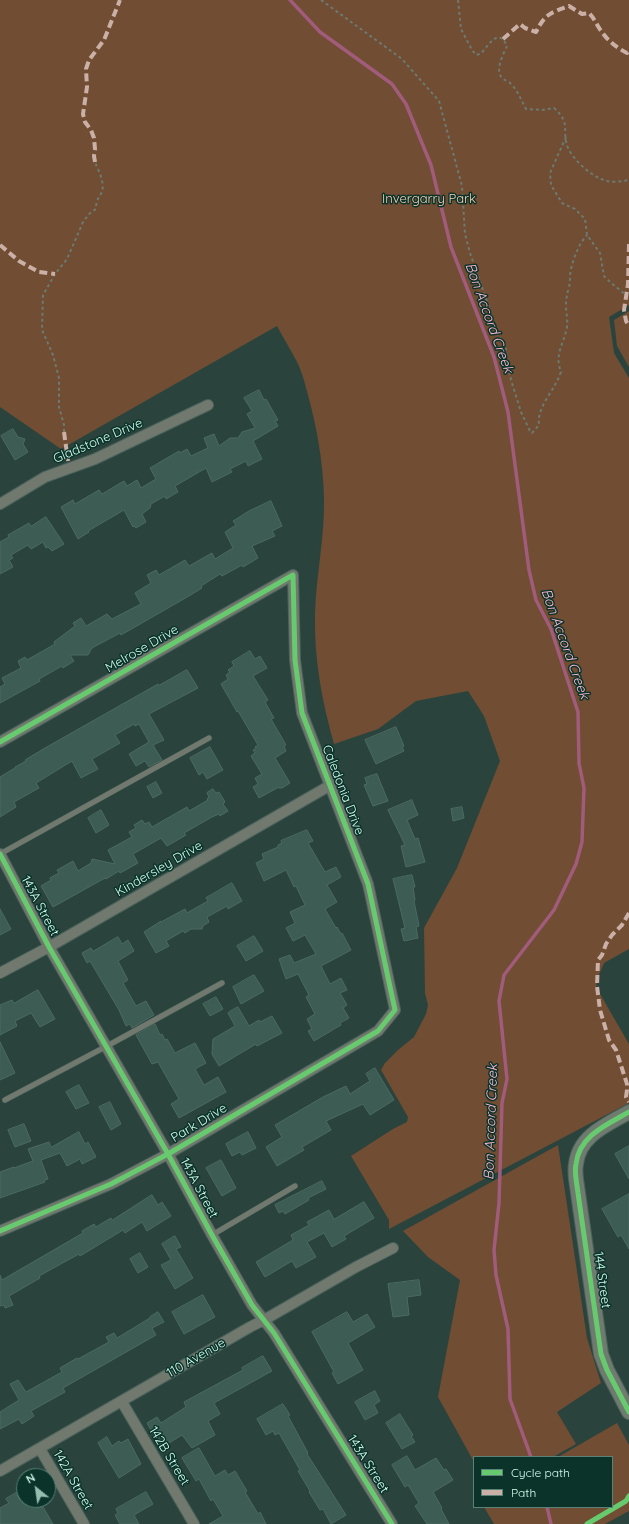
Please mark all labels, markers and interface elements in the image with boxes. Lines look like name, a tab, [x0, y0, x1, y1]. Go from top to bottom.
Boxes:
park label: Invergarry Park	[382, 191, 476, 207]
water label: Bon Accord Creek	[461, 260, 517, 376]
street label: Gladstone Drive	[51, 415, 145, 467]
water label: Bon Accord Creek	[537, 586, 593, 702]
street label: Melrose Drive	[103, 622, 181, 676]
street label: Caledonia Drive	[319, 743, 367, 837]
street label: Kindersley Drive	[113, 838, 205, 900]
street label: 143A Street	[18, 873, 62, 939]
water label: Bon Accord Creek	[481, 1064, 501, 1180]
street label: Park Drive	[168, 1100, 230, 1146]
street label: 143A Street	[177, 1155, 221, 1221]
street label: 144 Street	[590, 1250, 614, 1310]
street label: 110 Avenue	[164, 1335, 228, 1381]
street label: 142B Street	[145, 1424, 193, 1488]
street label: 143A Street	[344, 1432, 392, 1496]
street label: 142A Street	[50, 1447, 96, 1513]
legend	[473, 1456, 613, 1508]
text: Cycle path	[511, 1465, 570, 1480]
north arrow	[16, 1468, 56, 1508]
text: N	[23, 1470, 38, 1487]
text: Path	[511, 1485, 536, 1500]

